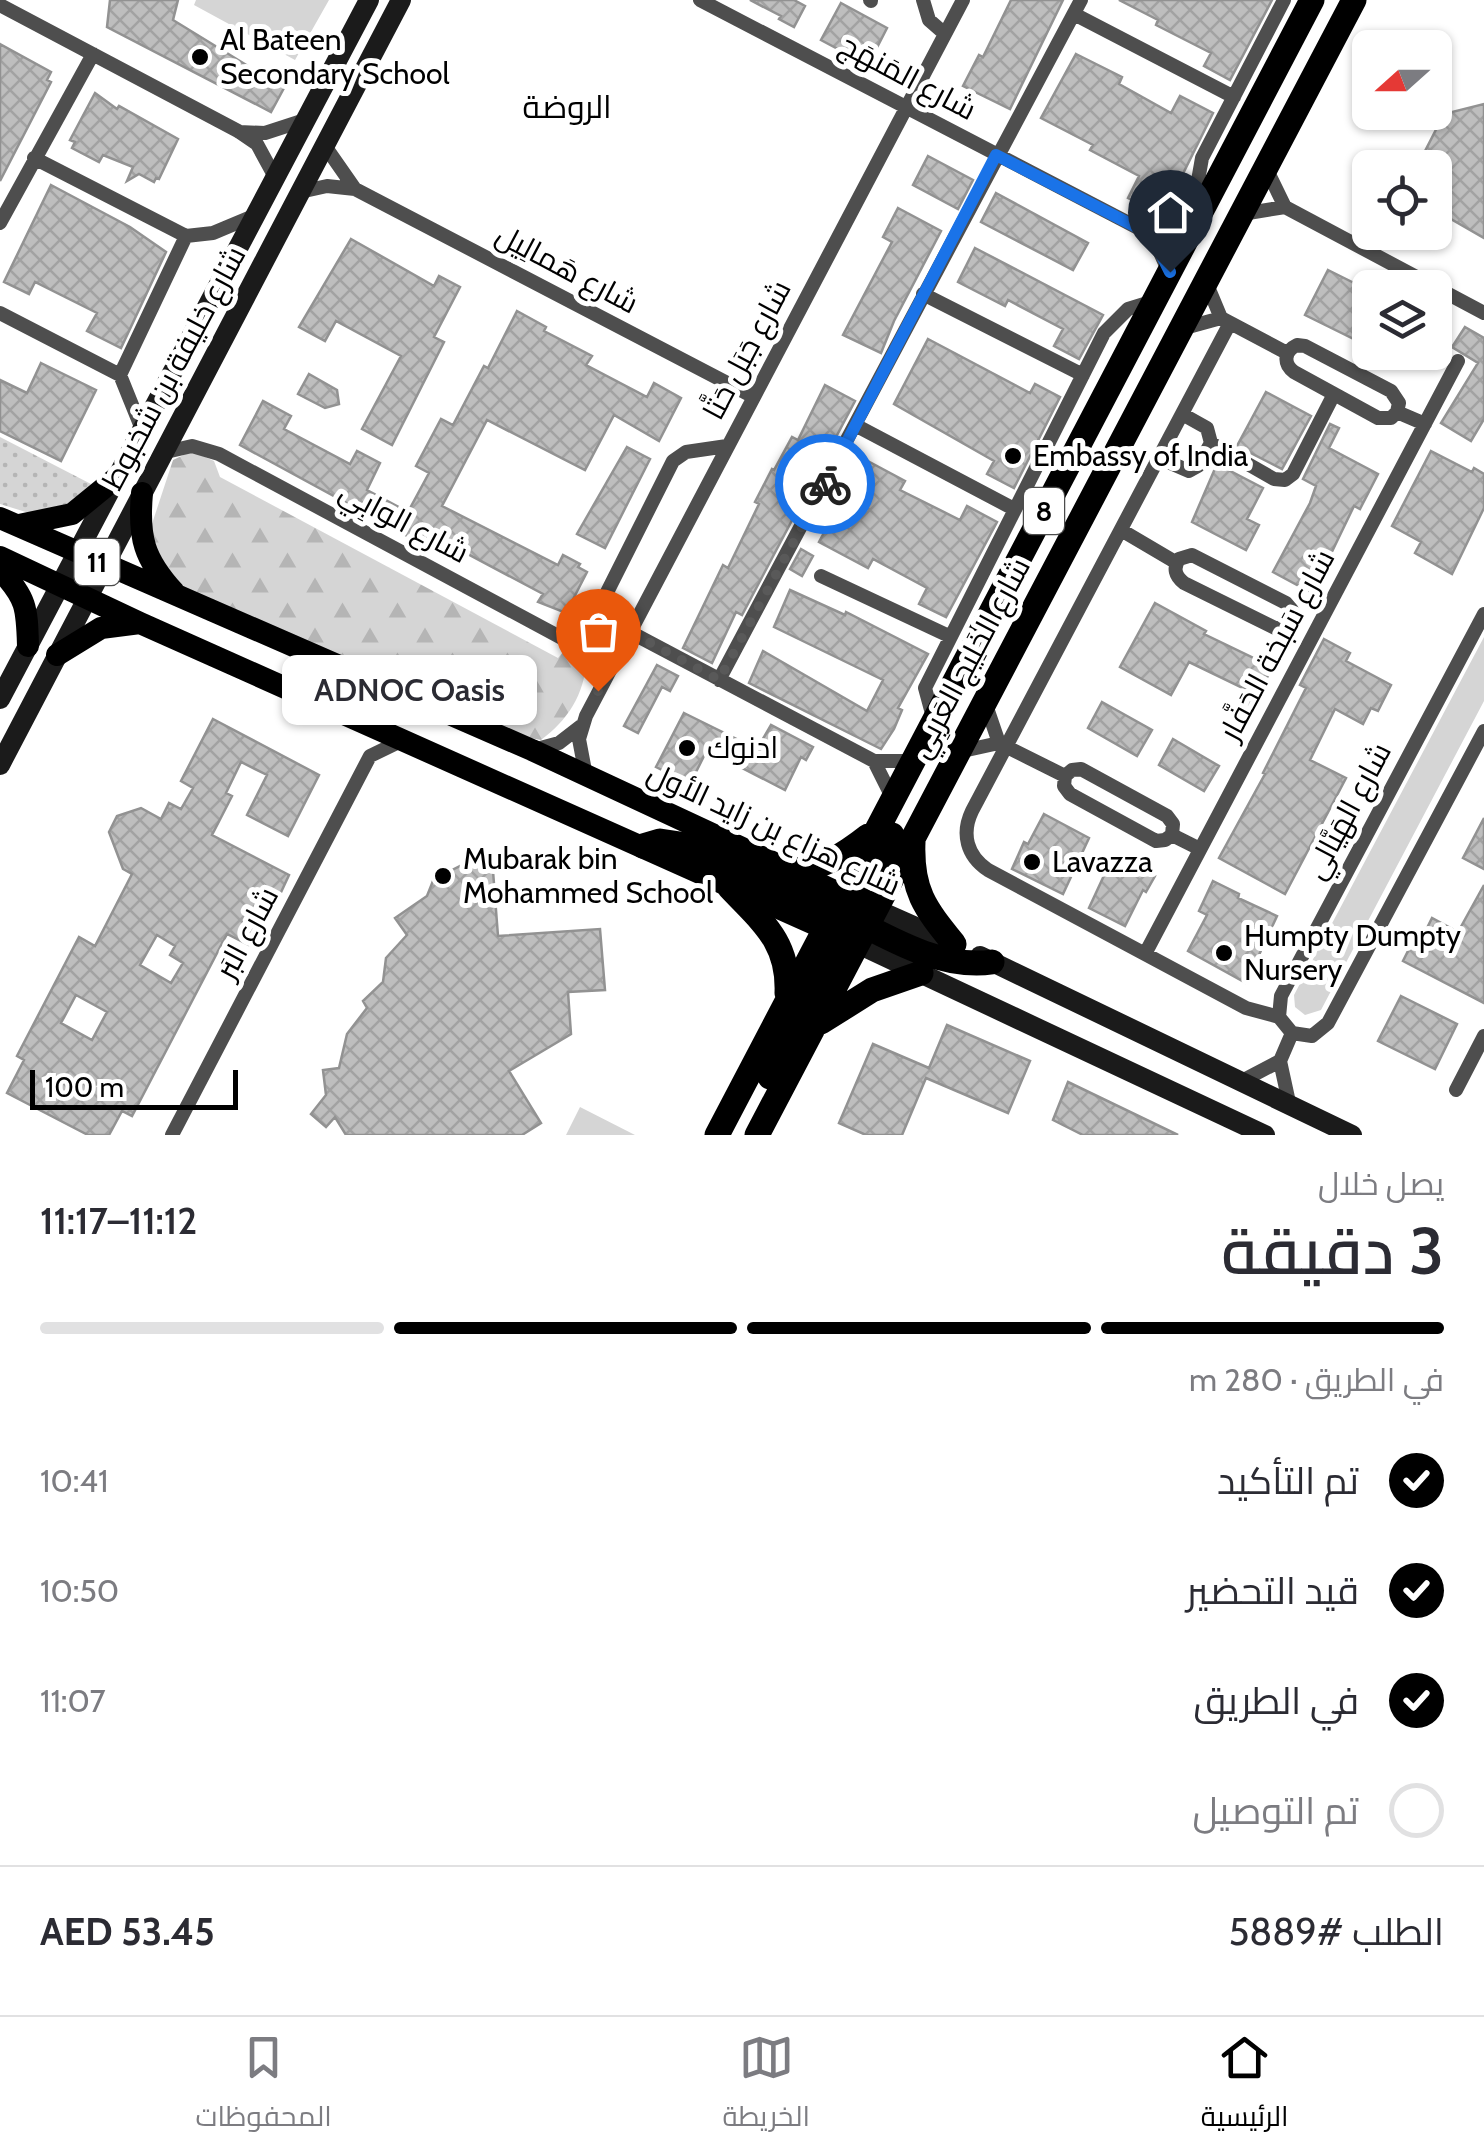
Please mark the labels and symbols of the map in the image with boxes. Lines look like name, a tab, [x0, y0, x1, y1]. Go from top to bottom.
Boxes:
place label: Al Bateen Secondary School	[220, 21, 449, 92]
street label: شارع المَنهَج	[833, 25, 983, 130]
north arrow	[1352, 30, 1452, 130]
marker: Al Bateen Secondary School	[189, 46, 211, 68]
district label: الروضة	[522, 87, 612, 126]
pin	[1128, 170, 1213, 273]
street label: شارع هَمالِيل	[489, 216, 645, 323]
street label: شارع خليفة بن شخبوط	[94, 240, 255, 497]
street label: شارع جَبَل حَتَّا	[694, 274, 800, 427]
courier	[775, 434, 875, 534]
place label: Embassy of India	[1033, 437, 1249, 474]
marker: Embassy of India	[1002, 445, 1024, 467]
street label: شارع الوابِي	[331, 472, 475, 575]
road number: 8	[1024, 488, 1064, 534]
road number: 11	[74, 539, 120, 585]
street label: شارع سَبخة الحَفَّار	[1210, 543, 1344, 749]
street label: شارع الخَلِيج العَربِي	[901, 551, 1042, 767]
pin	[556, 589, 641, 692]
callout: ADNOC Oasis	[283, 656, 538, 726]
place label: ادنوك	[707, 729, 778, 766]
street label: شارع الهَيَّالي	[1296, 736, 1403, 888]
marker: ادنوك	[676, 737, 698, 759]
street label: شارع هزاع بن زايد الأول	[641, 754, 907, 905]
place label: Mubarak bin Mohammed School	[463, 840, 713, 911]
place label: Lavazza	[1052, 843, 1153, 880]
marker: Lavazza	[1021, 851, 1043, 873]
marker: Mubarak bin Mohammed School	[432, 865, 454, 887]
street label: شارع البَر	[206, 880, 288, 988]
place label: Humpty Dumpty Nursery	[1244, 917, 1461, 988]
marker: Humpty Dumpty Nursery	[1213, 942, 1235, 964]
scale bar	[30, 1065, 238, 1110]

